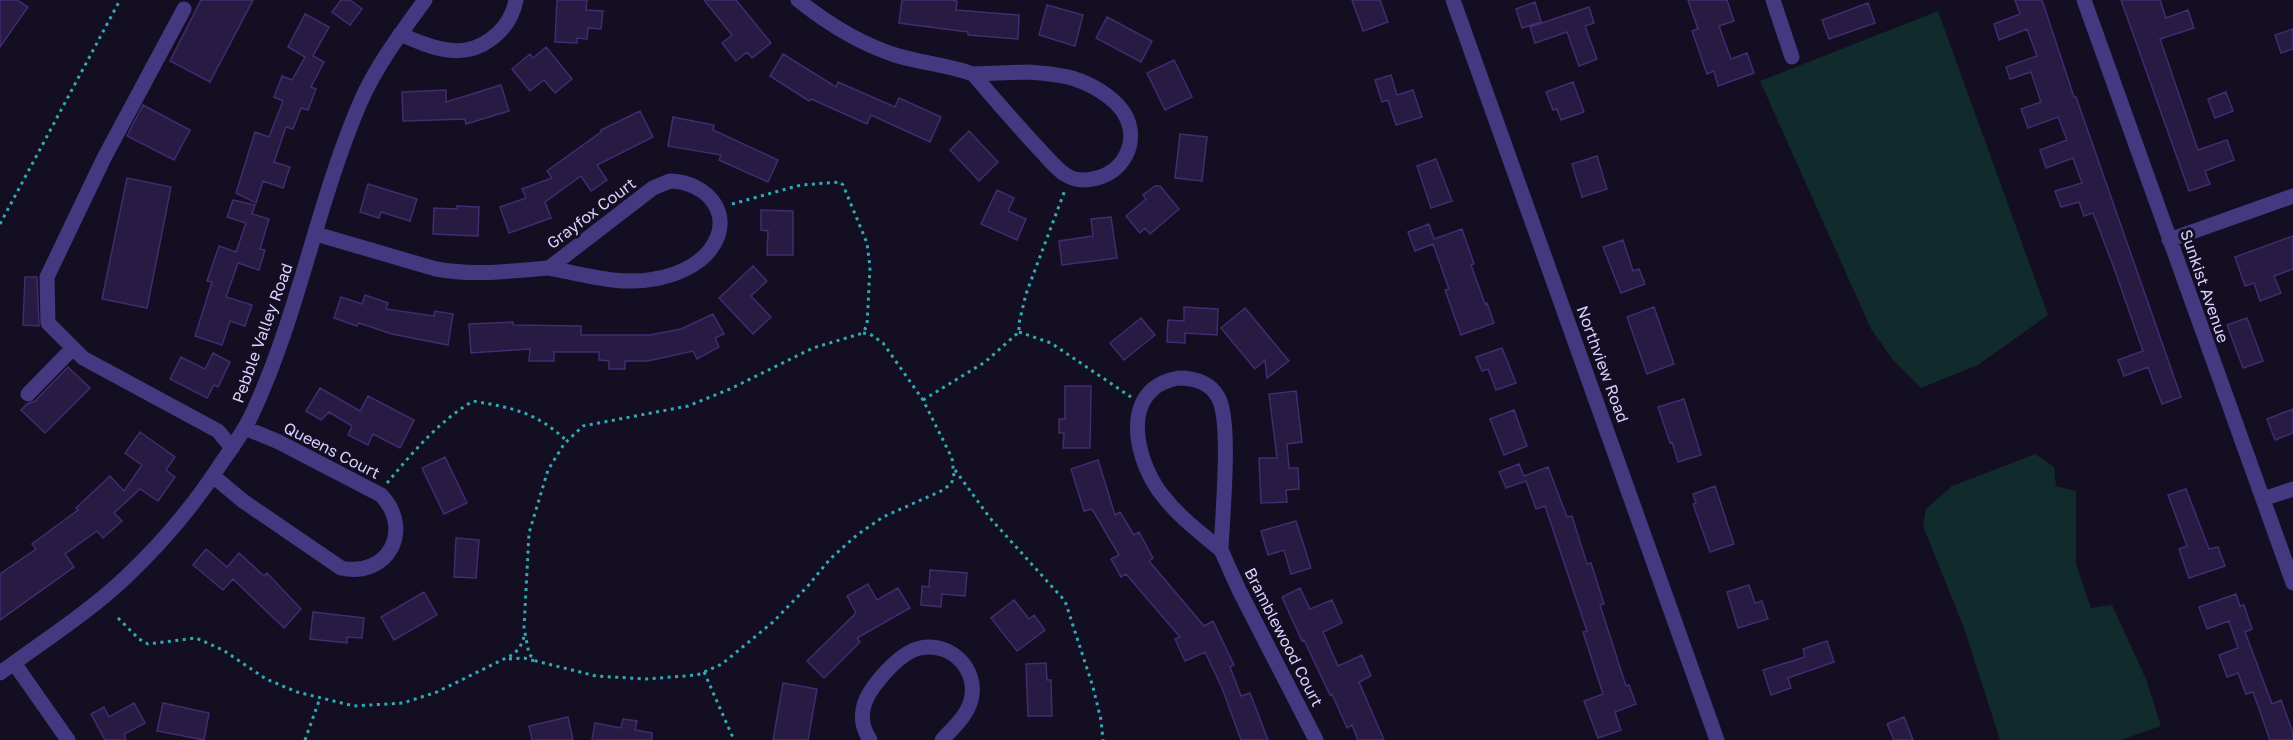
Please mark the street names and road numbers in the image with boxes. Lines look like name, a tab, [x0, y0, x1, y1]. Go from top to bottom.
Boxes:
street label: Grayfox Court	[543, 173, 639, 253]
street label: Sunkist Avenue	[2176, 227, 2234, 345]
street label: Pebble Valley Road	[227, 260, 297, 406]
street label: Northview Road	[1573, 303, 1633, 425]
street label: Queens Court	[280, 417, 384, 483]
street label: Bramblewood Court	[1240, 564, 1328, 710]

